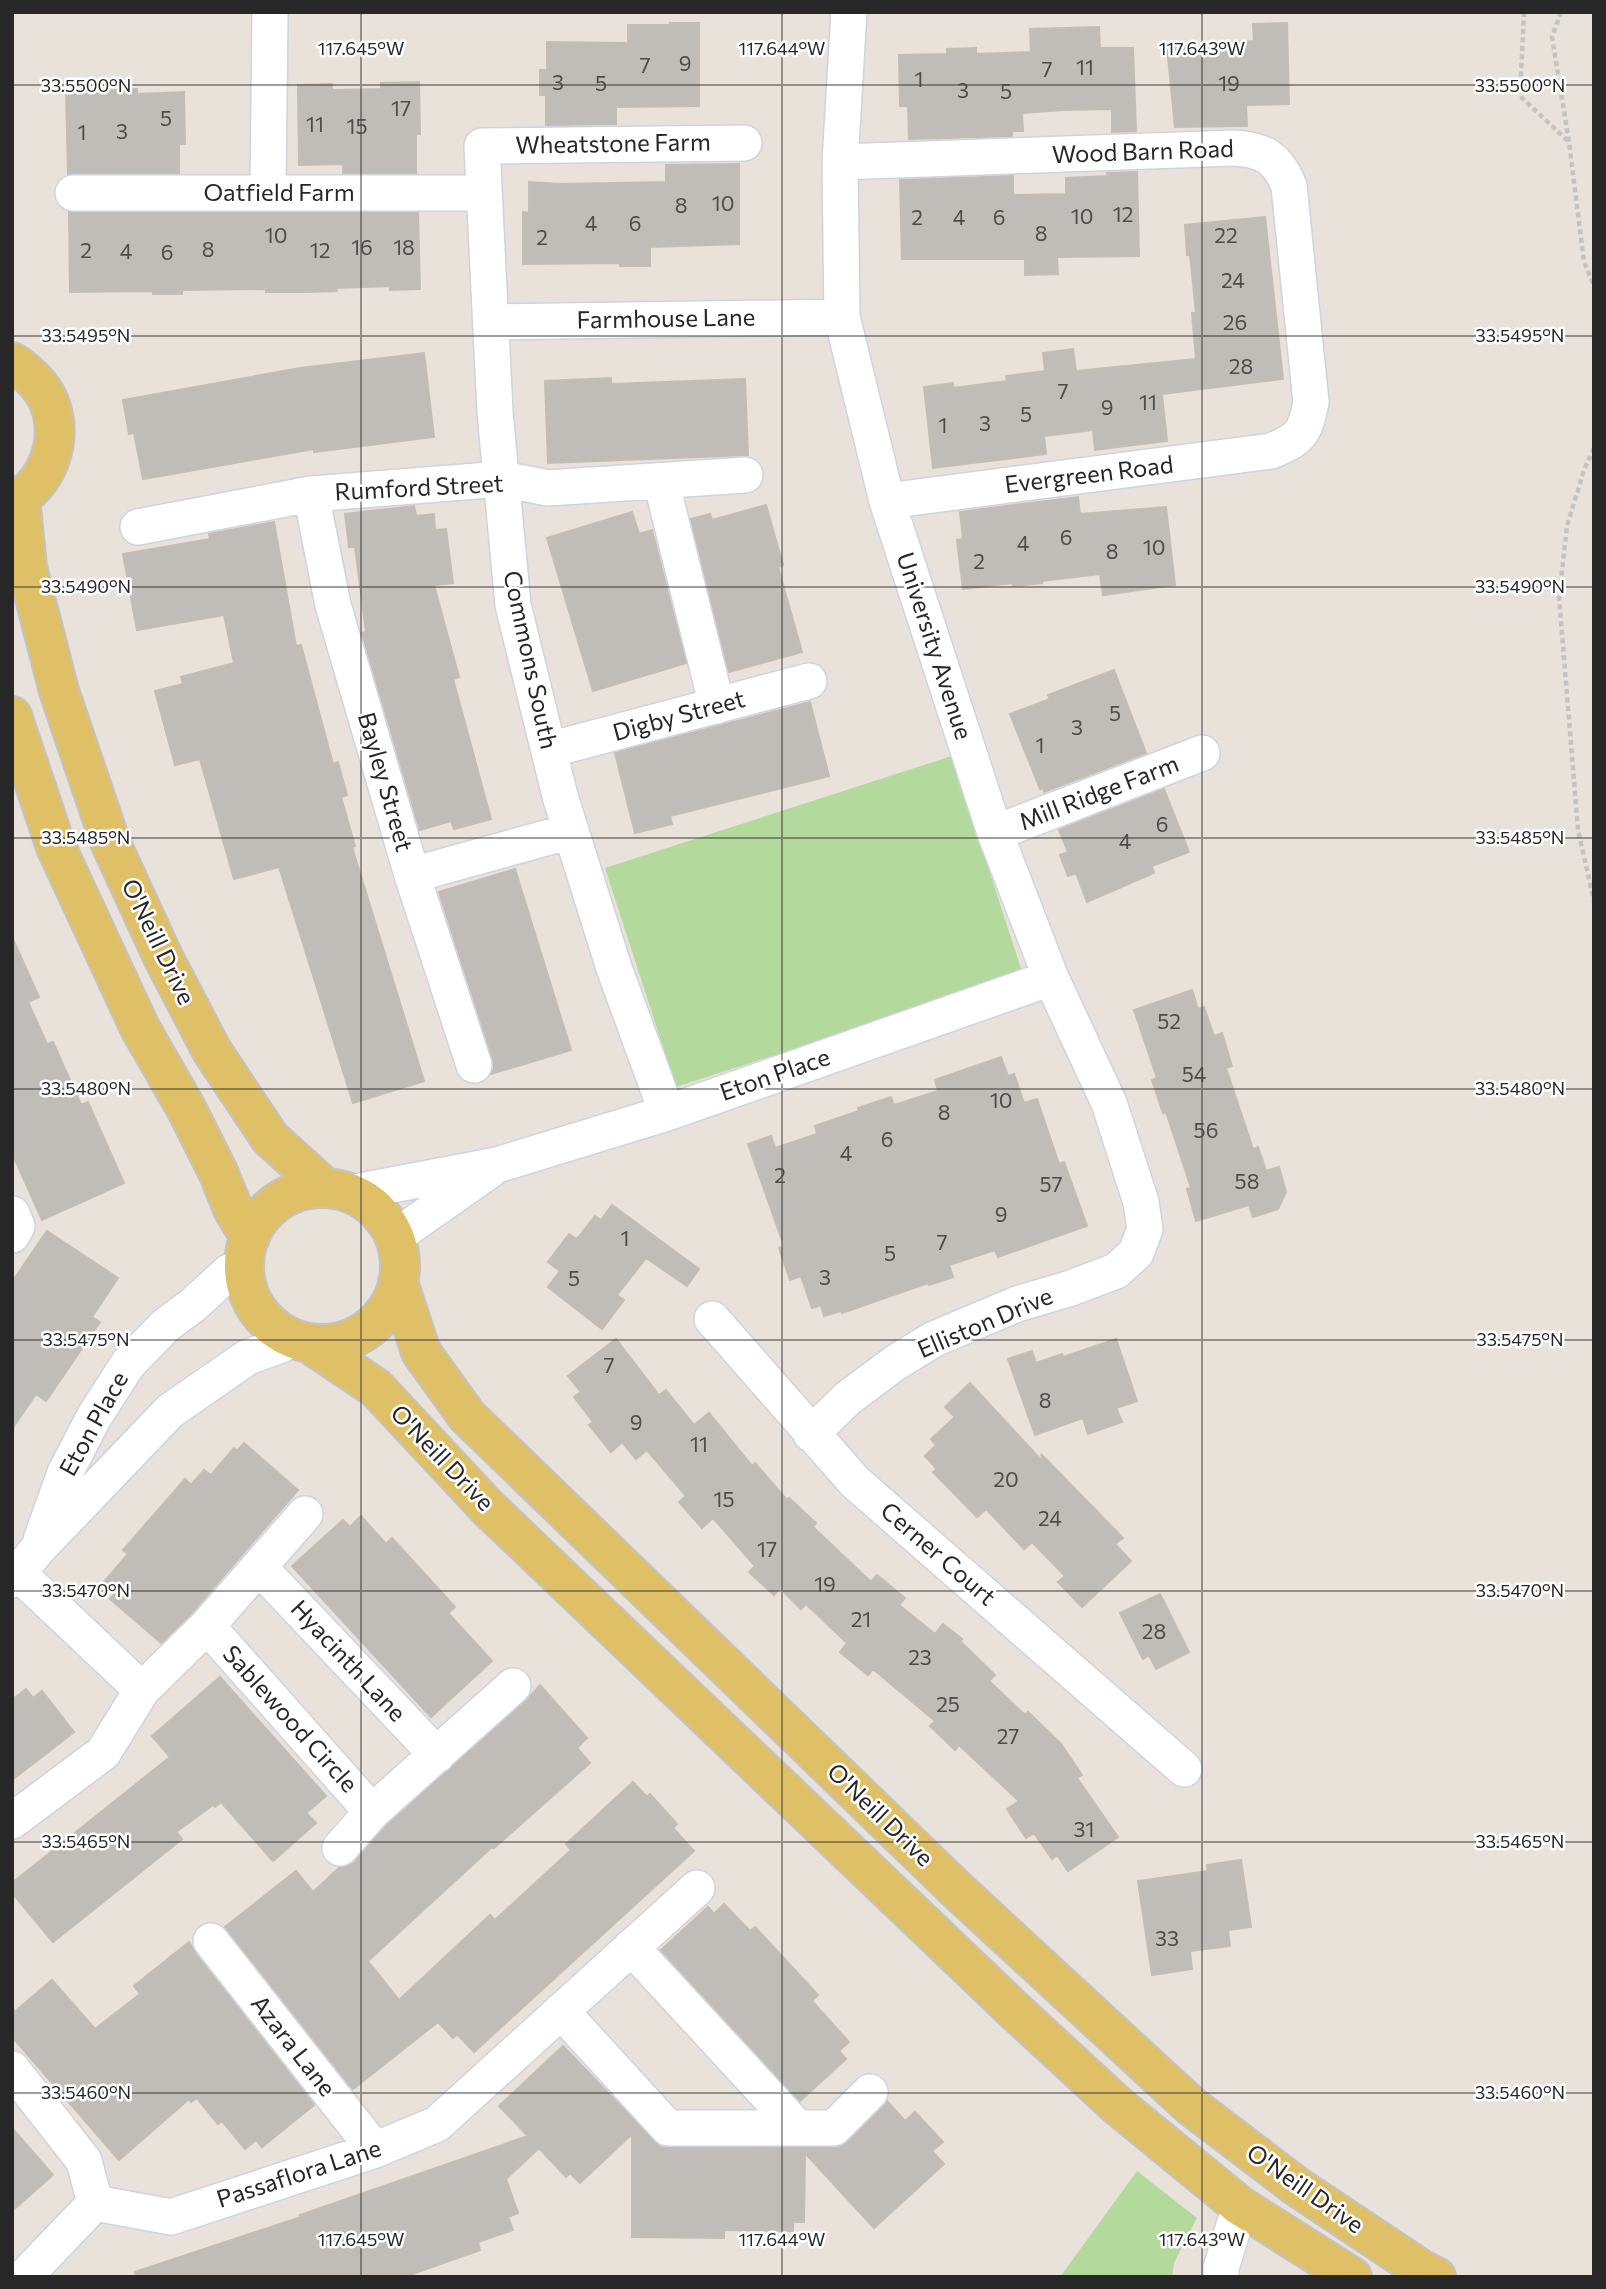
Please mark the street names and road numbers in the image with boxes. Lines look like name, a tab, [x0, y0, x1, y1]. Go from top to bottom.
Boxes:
street label: Wheatstone Farm	[515, 126, 711, 159]
street label: Wood Barn Road	[1052, 133, 1234, 168]
street label: Oatfield Farm	[203, 177, 355, 206]
street label: Farmhouse Lane	[576, 301, 756, 334]
street label: Evergreen Road	[1003, 449, 1175, 498]
street label: Rumford Street	[334, 468, 504, 505]
street label: University Avenue	[891, 548, 979, 743]
street label: Commons South	[498, 568, 565, 752]
street label: Digby Street	[609, 683, 748, 746]
street label: Bayley Street	[353, 709, 420, 855]
street label: Mill Ridge Farm	[1015, 748, 1182, 835]
street label: O'Neill Drive	[116, 874, 202, 1009]
street label: Eton Place	[716, 1041, 833, 1106]
street label: Elliston Drive	[913, 1280, 1056, 1363]
street label: Eton Place	[52, 1366, 133, 1480]
street label: O'Neill Drive	[385, 1398, 501, 1516]
street label: Cerner Court	[876, 1495, 1003, 1611]
street label: Hyacinth Lane	[285, 1593, 413, 1727]
street label: Sablewood Circle	[218, 1639, 365, 1797]
street label: O'Neill Drive	[822, 1756, 940, 1872]
street label: Azara Lane	[246, 1989, 343, 2101]
street label: Passaflora Lane	[213, 2132, 384, 2213]
street label: O'Neill Drive	[1242, 2137, 1370, 2239]

